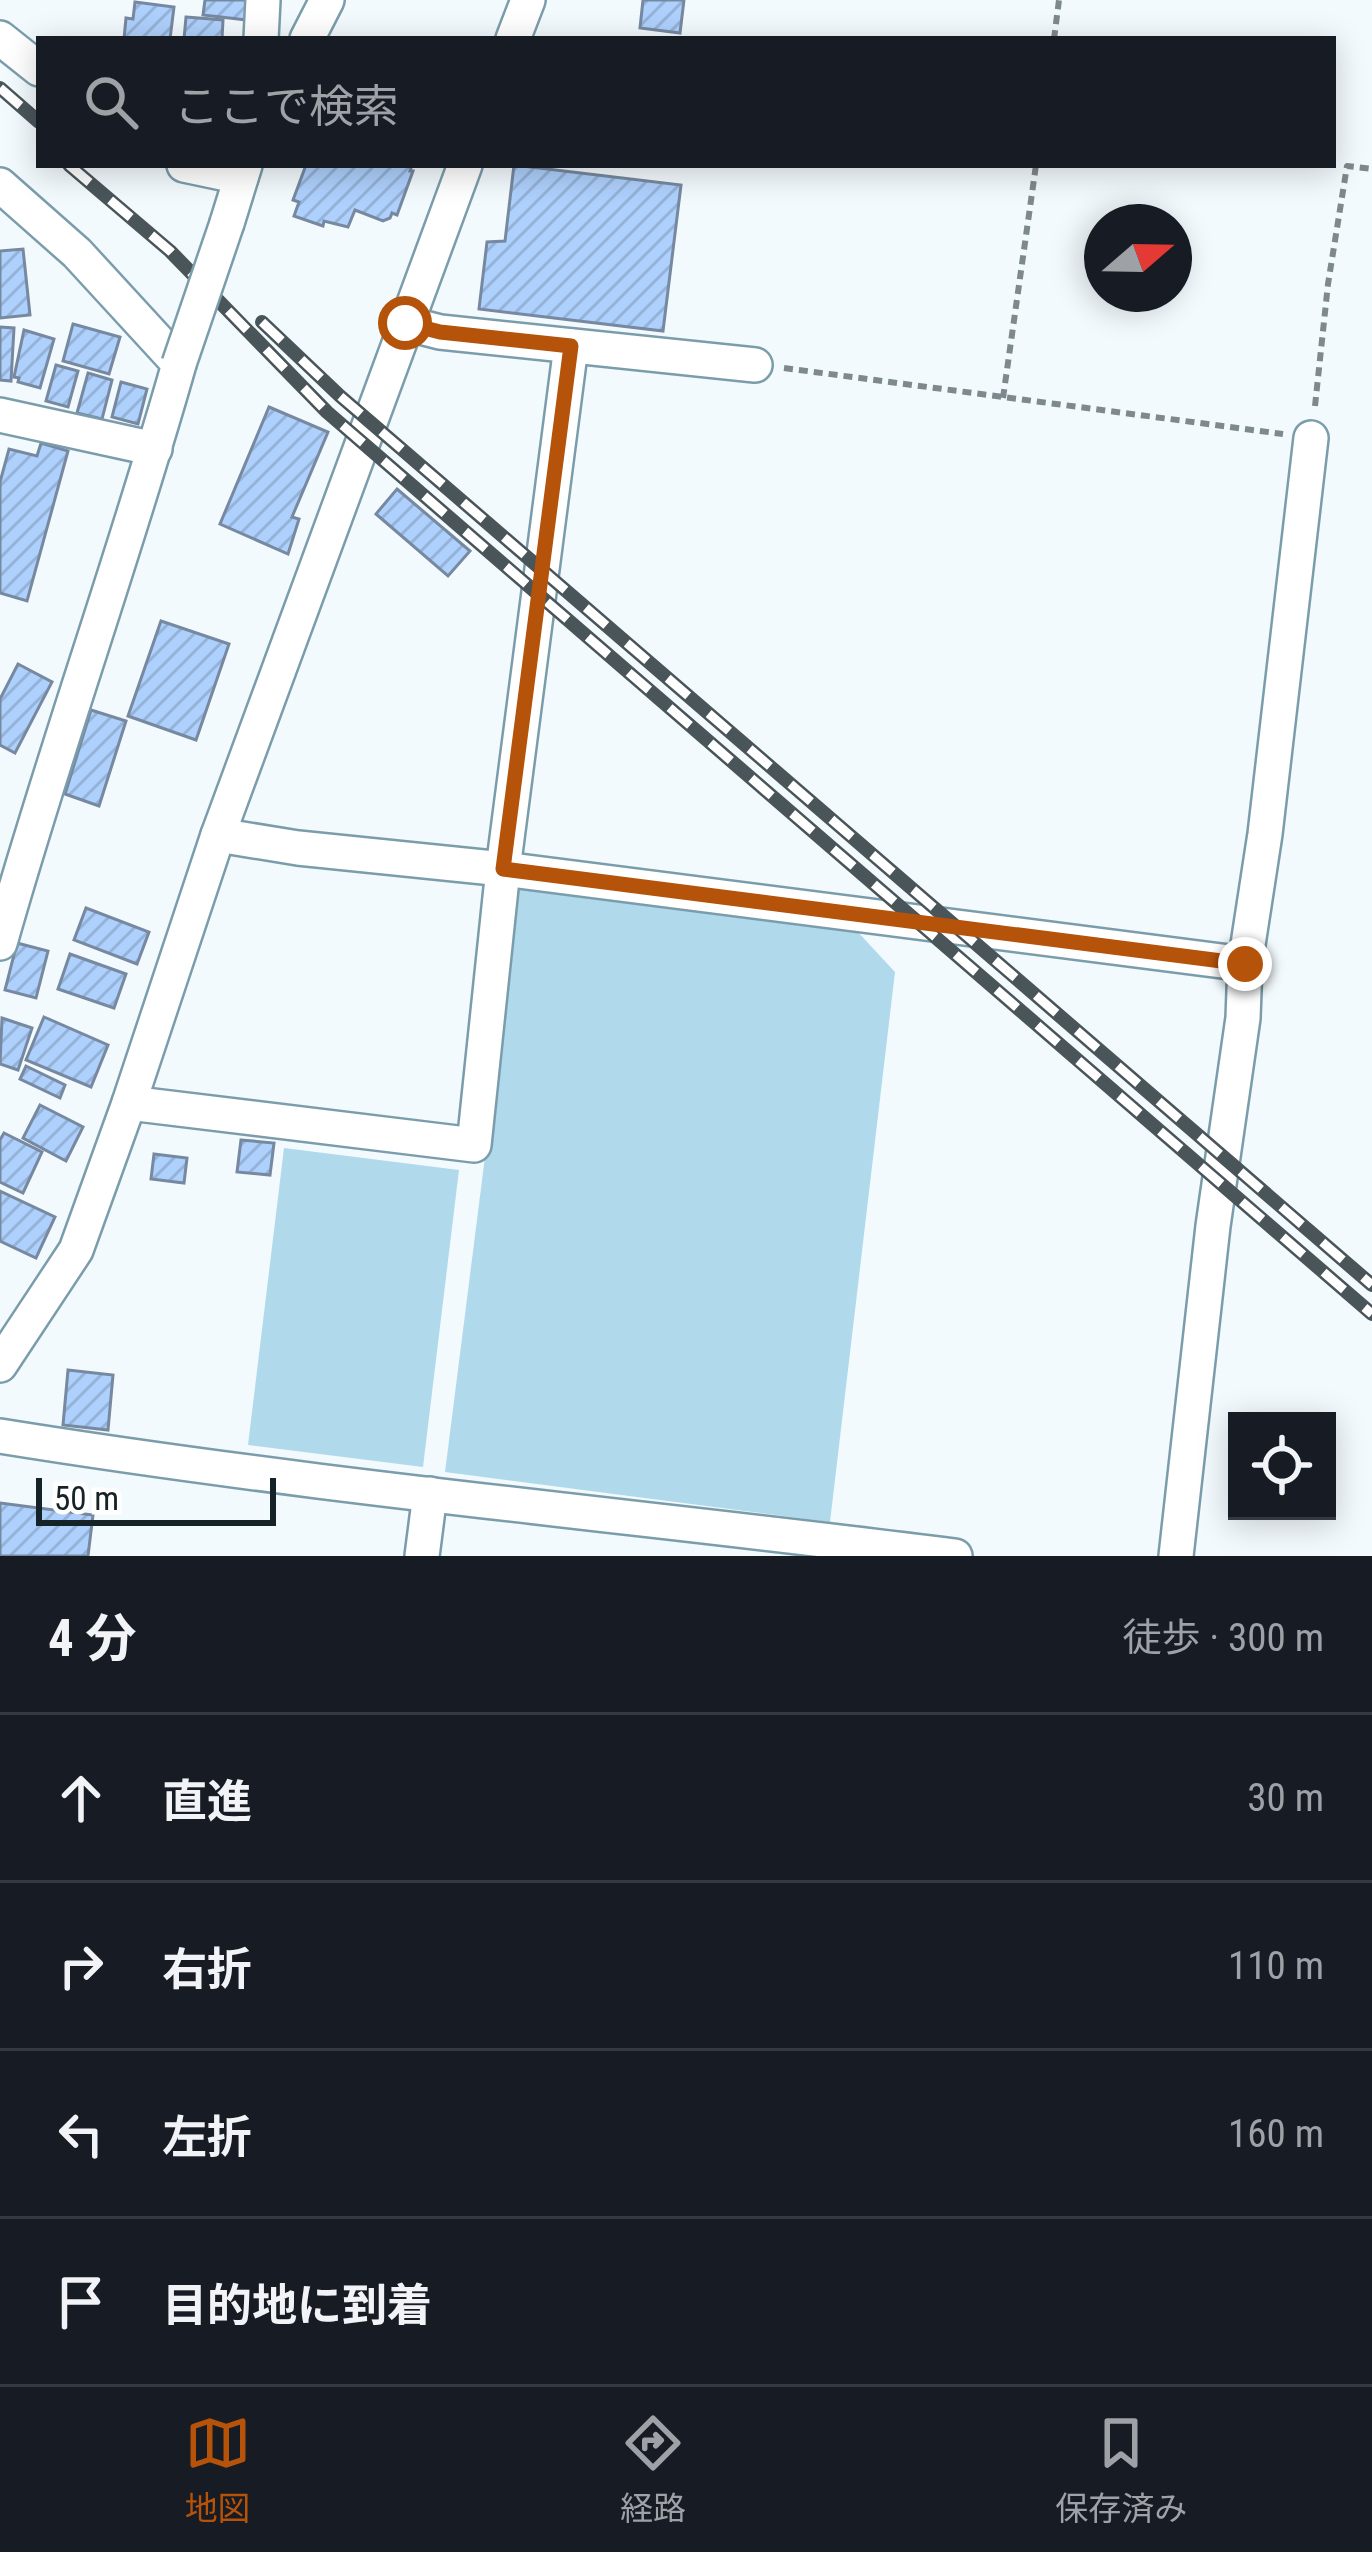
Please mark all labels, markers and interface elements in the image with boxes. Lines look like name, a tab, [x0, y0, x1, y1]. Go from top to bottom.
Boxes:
search box	[36, 36, 1336, 168]
icon: search	[78, 69, 144, 135]
text: ここで検索	[174, 80, 399, 133]
north arrow	[1084, 204, 1192, 312]
route start	[378, 296, 432, 350]
route end	[1218, 937, 1272, 991]
map controls	[1228, 1412, 1336, 1520]
button: locate	[1228, 1412, 1336, 1520]
scale bar	[36, 1472, 276, 1525]
text: 50 m	[54, 1479, 119, 1518]
text: 4 分	[48, 1609, 137, 1668]
text: 徒歩 · 300 m	[1123, 1615, 1324, 1661]
icon: ahead	[48, 1765, 114, 1831]
text: 直進	[162, 1775, 252, 1828]
text: 30 m	[1247, 1775, 1324, 1821]
icon: right	[48, 1933, 114, 1999]
text: 右折	[162, 1943, 252, 1996]
text: 110 m	[1228, 1943, 1324, 1989]
icon: left	[48, 2101, 114, 2167]
text: 左折	[162, 2111, 252, 2164]
text: 160 m	[1228, 2111, 1324, 2157]
icon: arrive	[48, 2269, 114, 2335]
text: 目的地に到着	[162, 2279, 432, 2332]
tab: 地図	[185, 2410, 251, 2530]
tab: 経路	[620, 2410, 686, 2530]
tab: 保存済み	[1055, 2410, 1187, 2530]

